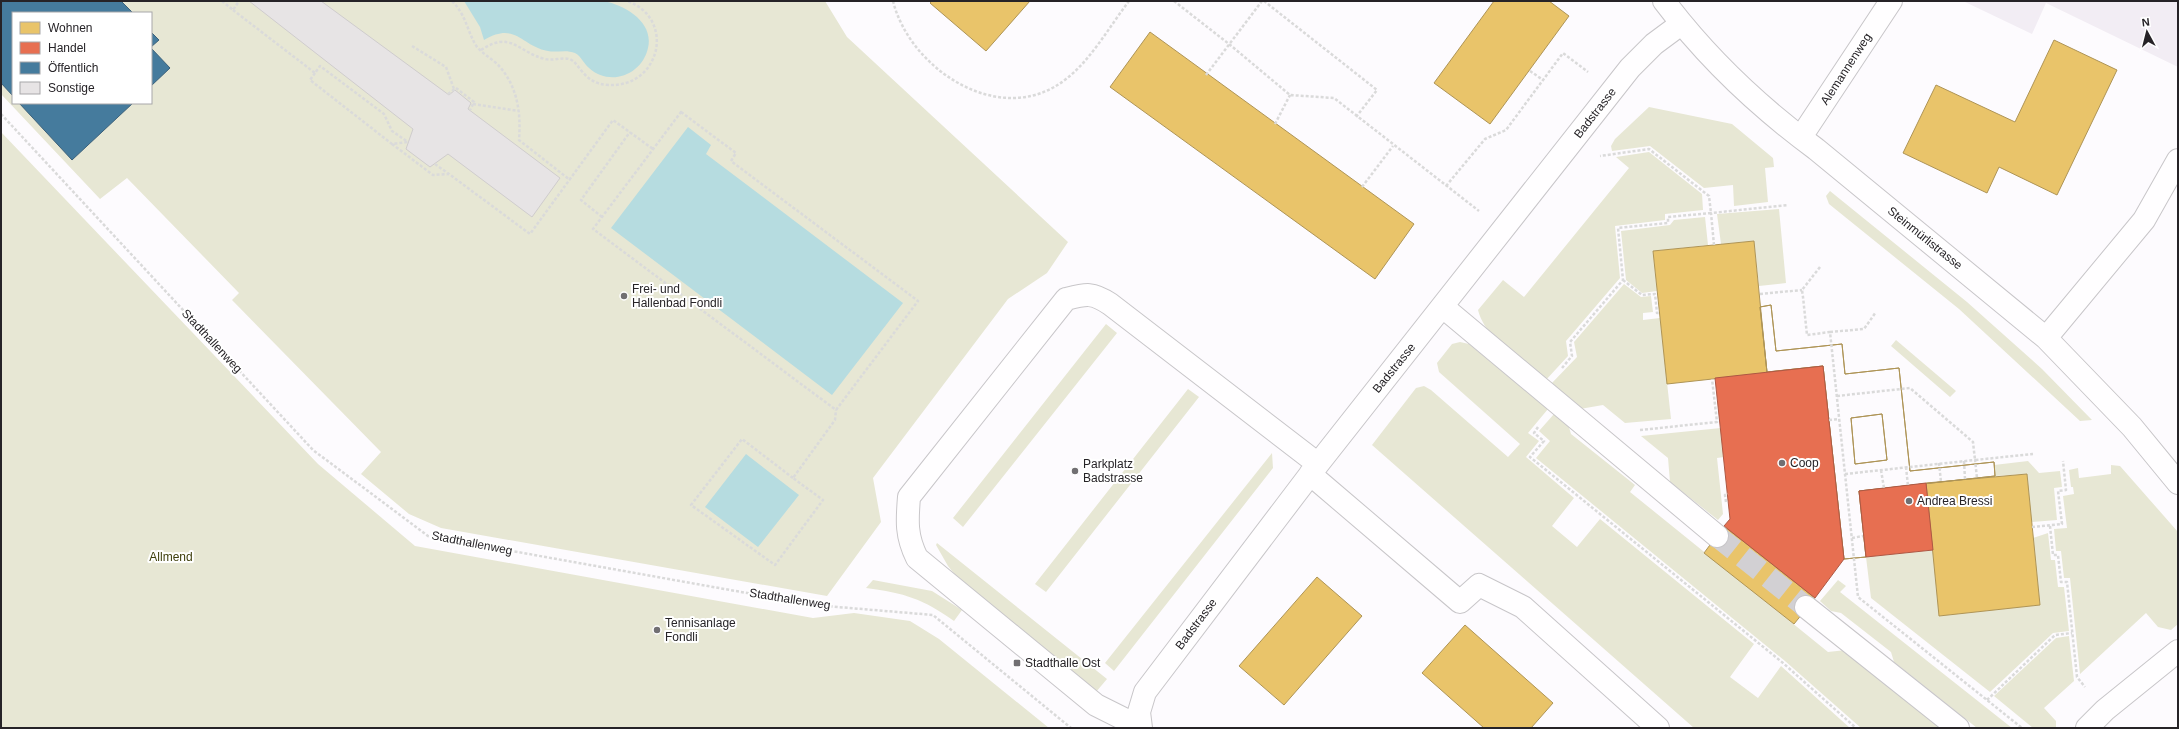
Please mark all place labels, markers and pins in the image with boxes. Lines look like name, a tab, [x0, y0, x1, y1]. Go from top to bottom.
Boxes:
place label: Frei- und Hallenbad Fondli	[632, 282, 722, 310]
marker: Frei- und Hallenbad Fondli	[619, 291, 629, 301]
place label: Coop	[1790, 456, 1819, 470]
place label: Parkplatz Badstrasse	[1083, 457, 1143, 485]
marker: Coop	[1777, 458, 1787, 468]
marker: Parkplatz Badstrasse	[1070, 466, 1080, 476]
place label: Andrea Bressi	[1917, 494, 1992, 508]
marker: Andrea Bressi	[1904, 496, 1914, 506]
place label: Tennisanlage Fondli	[665, 616, 736, 644]
marker: Tennisanlage Fondli	[652, 625, 662, 635]
place label: Stadthalle Ost	[1025, 656, 1101, 670]
marker: Stadthalle Ost	[1012, 658, 1022, 668]

